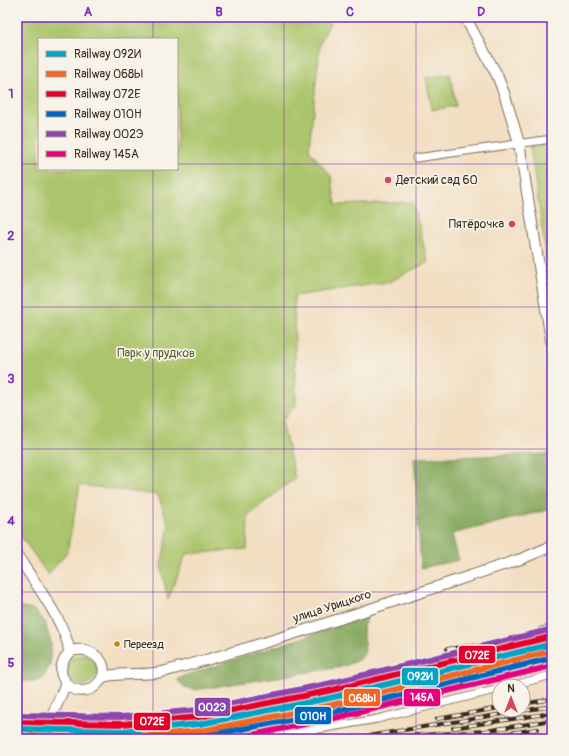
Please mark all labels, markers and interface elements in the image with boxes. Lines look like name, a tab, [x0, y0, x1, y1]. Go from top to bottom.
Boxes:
text: A	[84, 4, 93, 20]
text: B	[215, 4, 223, 20]
text: C	[346, 4, 354, 20]
text: D	[477, 4, 485, 20]
legend	[38, 38, 178, 170]
text: Railway 092И	[74, 47, 141, 62]
text: Railway 068Ы	[74, 67, 143, 82]
text: 1	[8, 86, 14, 102]
text: Railway 072Е	[74, 87, 140, 102]
text: Railway 010Н	[74, 107, 142, 122]
text: Railway 002Э	[74, 127, 143, 142]
text: Railway 145А	[74, 147, 139, 162]
place label: Детский сад 60	[395, 173, 478, 188]
marker: Детский сад 60	[383, 175, 393, 185]
place label: Пятёрочка	[449, 217, 504, 232]
marker: Пятёрочка	[507, 219, 517, 229]
text: 2	[7, 228, 15, 244]
park label: Парк у прудков	[117, 346, 195, 361]
text: 3	[7, 371, 15, 387]
text: 4	[7, 513, 15, 529]
street label: улица Урицкого	[290, 587, 374, 626]
place label: Переезд	[124, 638, 164, 651]
marker: Переезд	[112, 639, 122, 649]
line badge: 072Е	[458, 645, 496, 664]
text: 072Е	[464, 649, 490, 662]
text: 5	[7, 655, 15, 671]
line badge: 092И	[401, 667, 439, 686]
text: 092И	[407, 670, 433, 683]
north arrow	[491, 678, 531, 718]
text: N	[507, 682, 515, 695]
line badge: 068Ы	[343, 688, 381, 707]
line badge: 145А	[403, 688, 441, 707]
text: 145А	[410, 691, 435, 704]
text: 068Ы	[348, 692, 376, 705]
line badge: 002Э	[194, 697, 231, 717]
text: 002Э	[198, 701, 226, 714]
line badge: 010Н	[294, 706, 332, 725]
text: 010Н	[300, 710, 326, 723]
line badge: 072Е	[133, 712, 171, 731]
text: 072Е	[139, 715, 165, 728]

